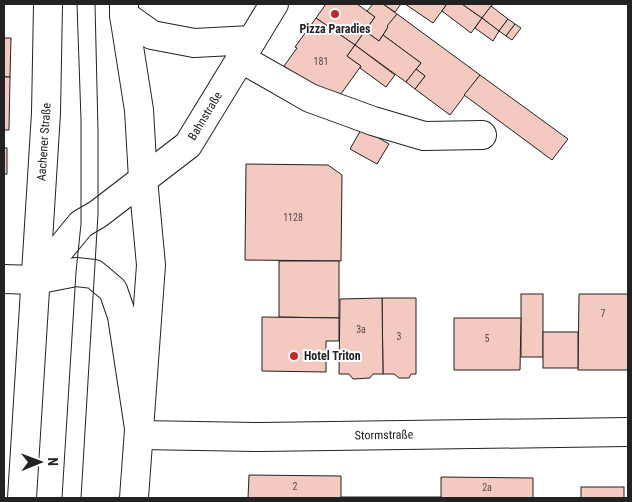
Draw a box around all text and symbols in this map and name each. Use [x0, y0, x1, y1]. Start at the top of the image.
marker: Pizza Paradies [329, 8, 341, 20]
place label: Pizza Paradies [299, 22, 371, 36]
house number: 181 [314, 56, 328, 67]
street label: Bahnstraße [185, 89, 225, 143]
street label: Aachener Straße [34, 102, 54, 182]
house number: 1128 [283, 212, 303, 223]
house number: 7 [601, 308, 606, 319]
house number: 3a [356, 324, 366, 335]
house number: 3 [397, 331, 402, 342]
house number: 5 [485, 333, 490, 344]
place label: Hotel Triton [304, 349, 361, 363]
marker: Hotel Triton [288, 350, 300, 362]
street label: Stormstraße [355, 427, 414, 443]
north arrow [15, 437, 65, 487]
text: N [45, 457, 61, 466]
house number: 2 [293, 481, 298, 492]
house number: 2a [482, 482, 492, 493]

